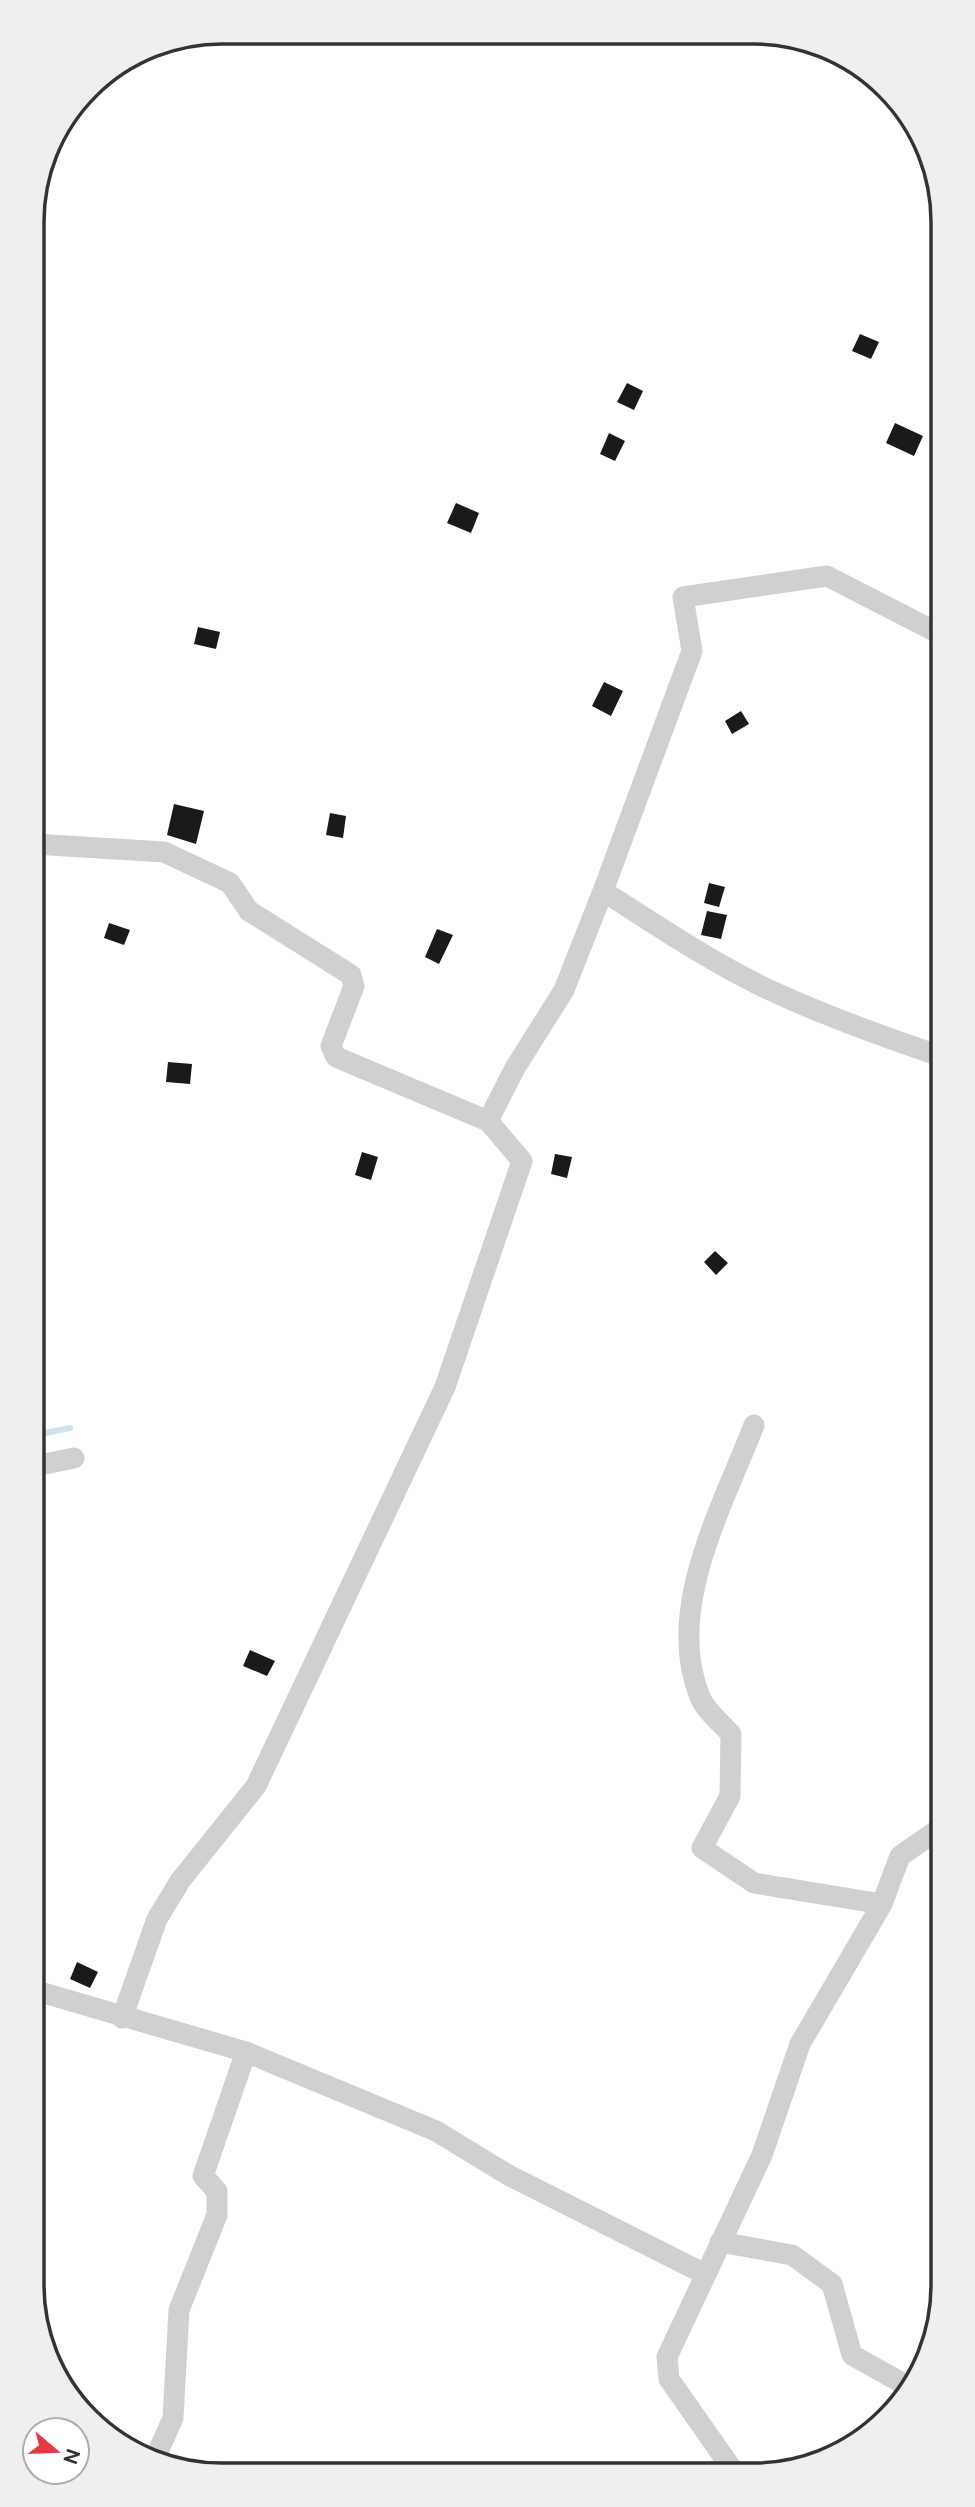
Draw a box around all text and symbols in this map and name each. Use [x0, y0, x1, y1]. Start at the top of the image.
north arrow [21, 2416, 91, 2486]
text: N [59, 2446, 85, 2467]

